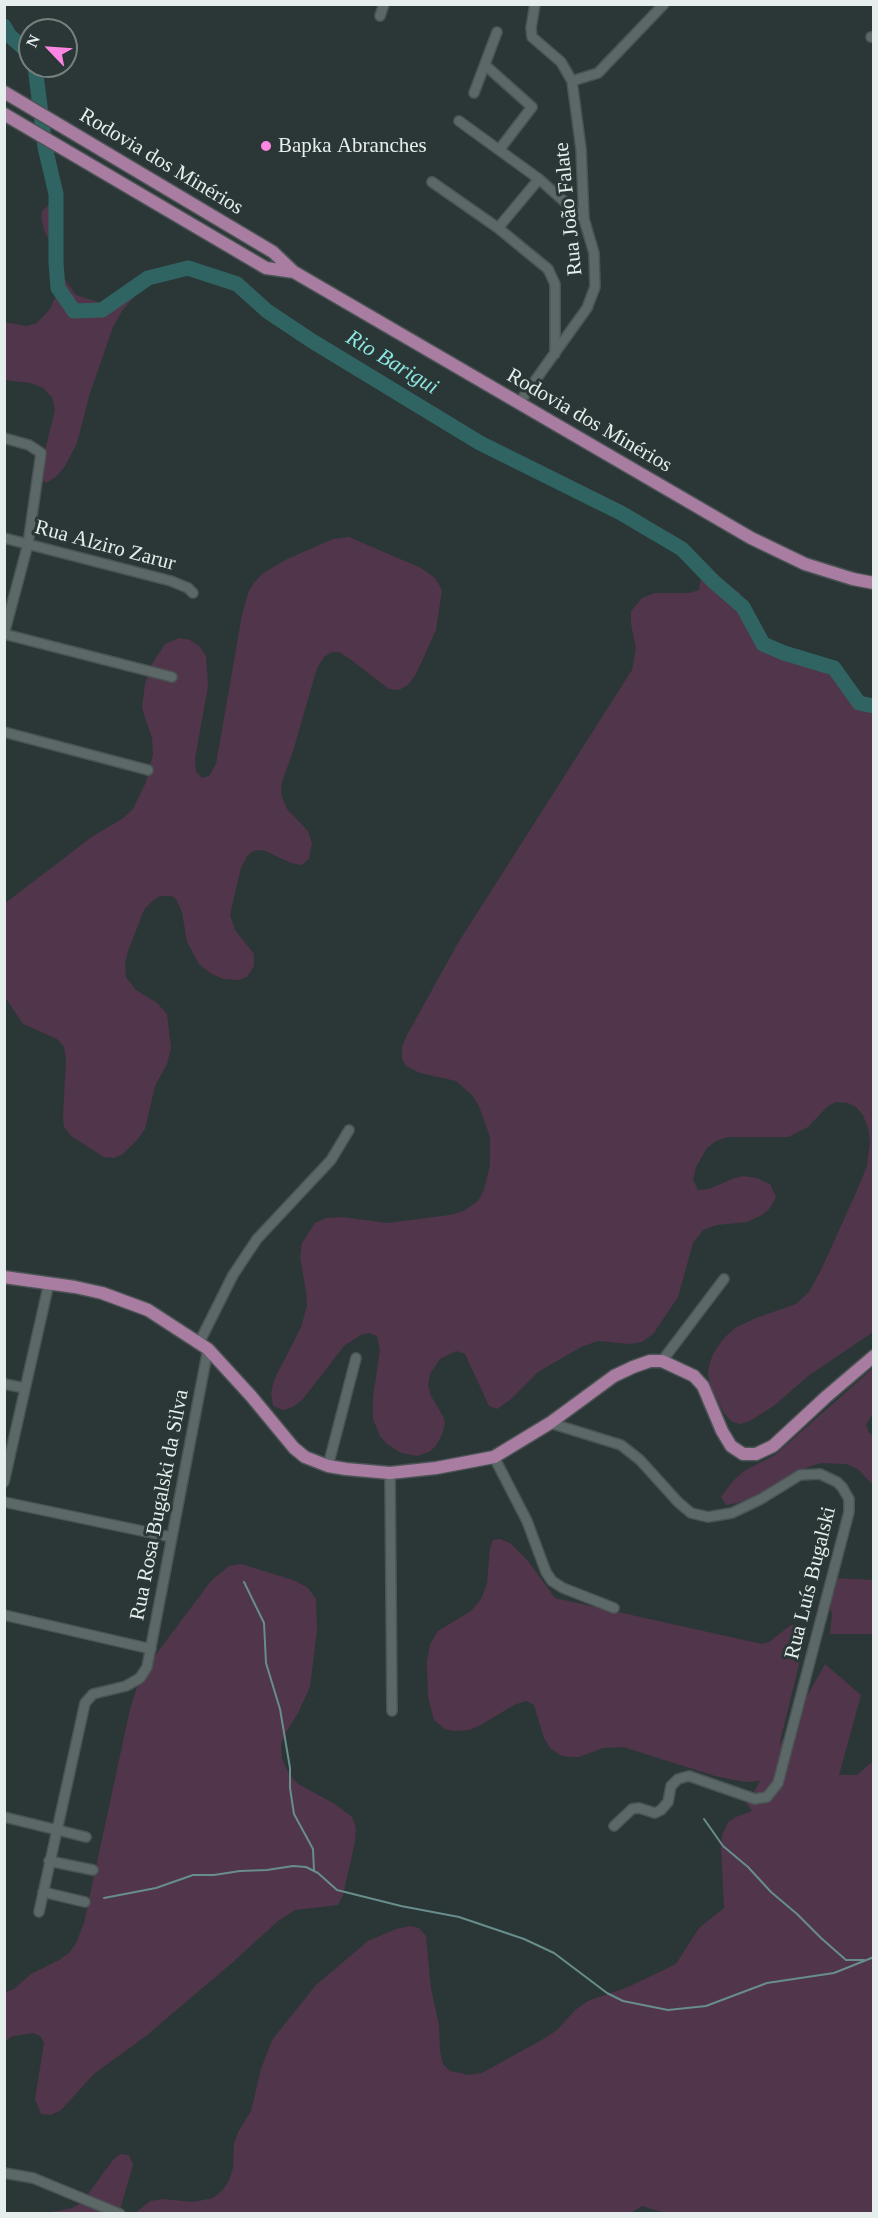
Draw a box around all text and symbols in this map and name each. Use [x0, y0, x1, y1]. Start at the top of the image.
north arrow [18, 18, 78, 78]
text: N [23, 32, 43, 50]
street label: Rodovia dos Minérios [75, 103, 247, 221]
place label: Bapka Abranches [278, 133, 427, 159]
marker: Bapka Abranches [259, 139, 273, 153]
street label: Rua João Falate [549, 141, 589, 277]
water label: Rio Barigui [341, 325, 443, 401]
street label: Rodovia dos Minérios [502, 363, 676, 479]
street label: Rua Alziro Zarur [32, 515, 178, 577]
street label: Rua Rosa Bugalski da Silva [125, 1388, 195, 1622]
street label: Rua Luís Bugalski [780, 1504, 842, 1662]

